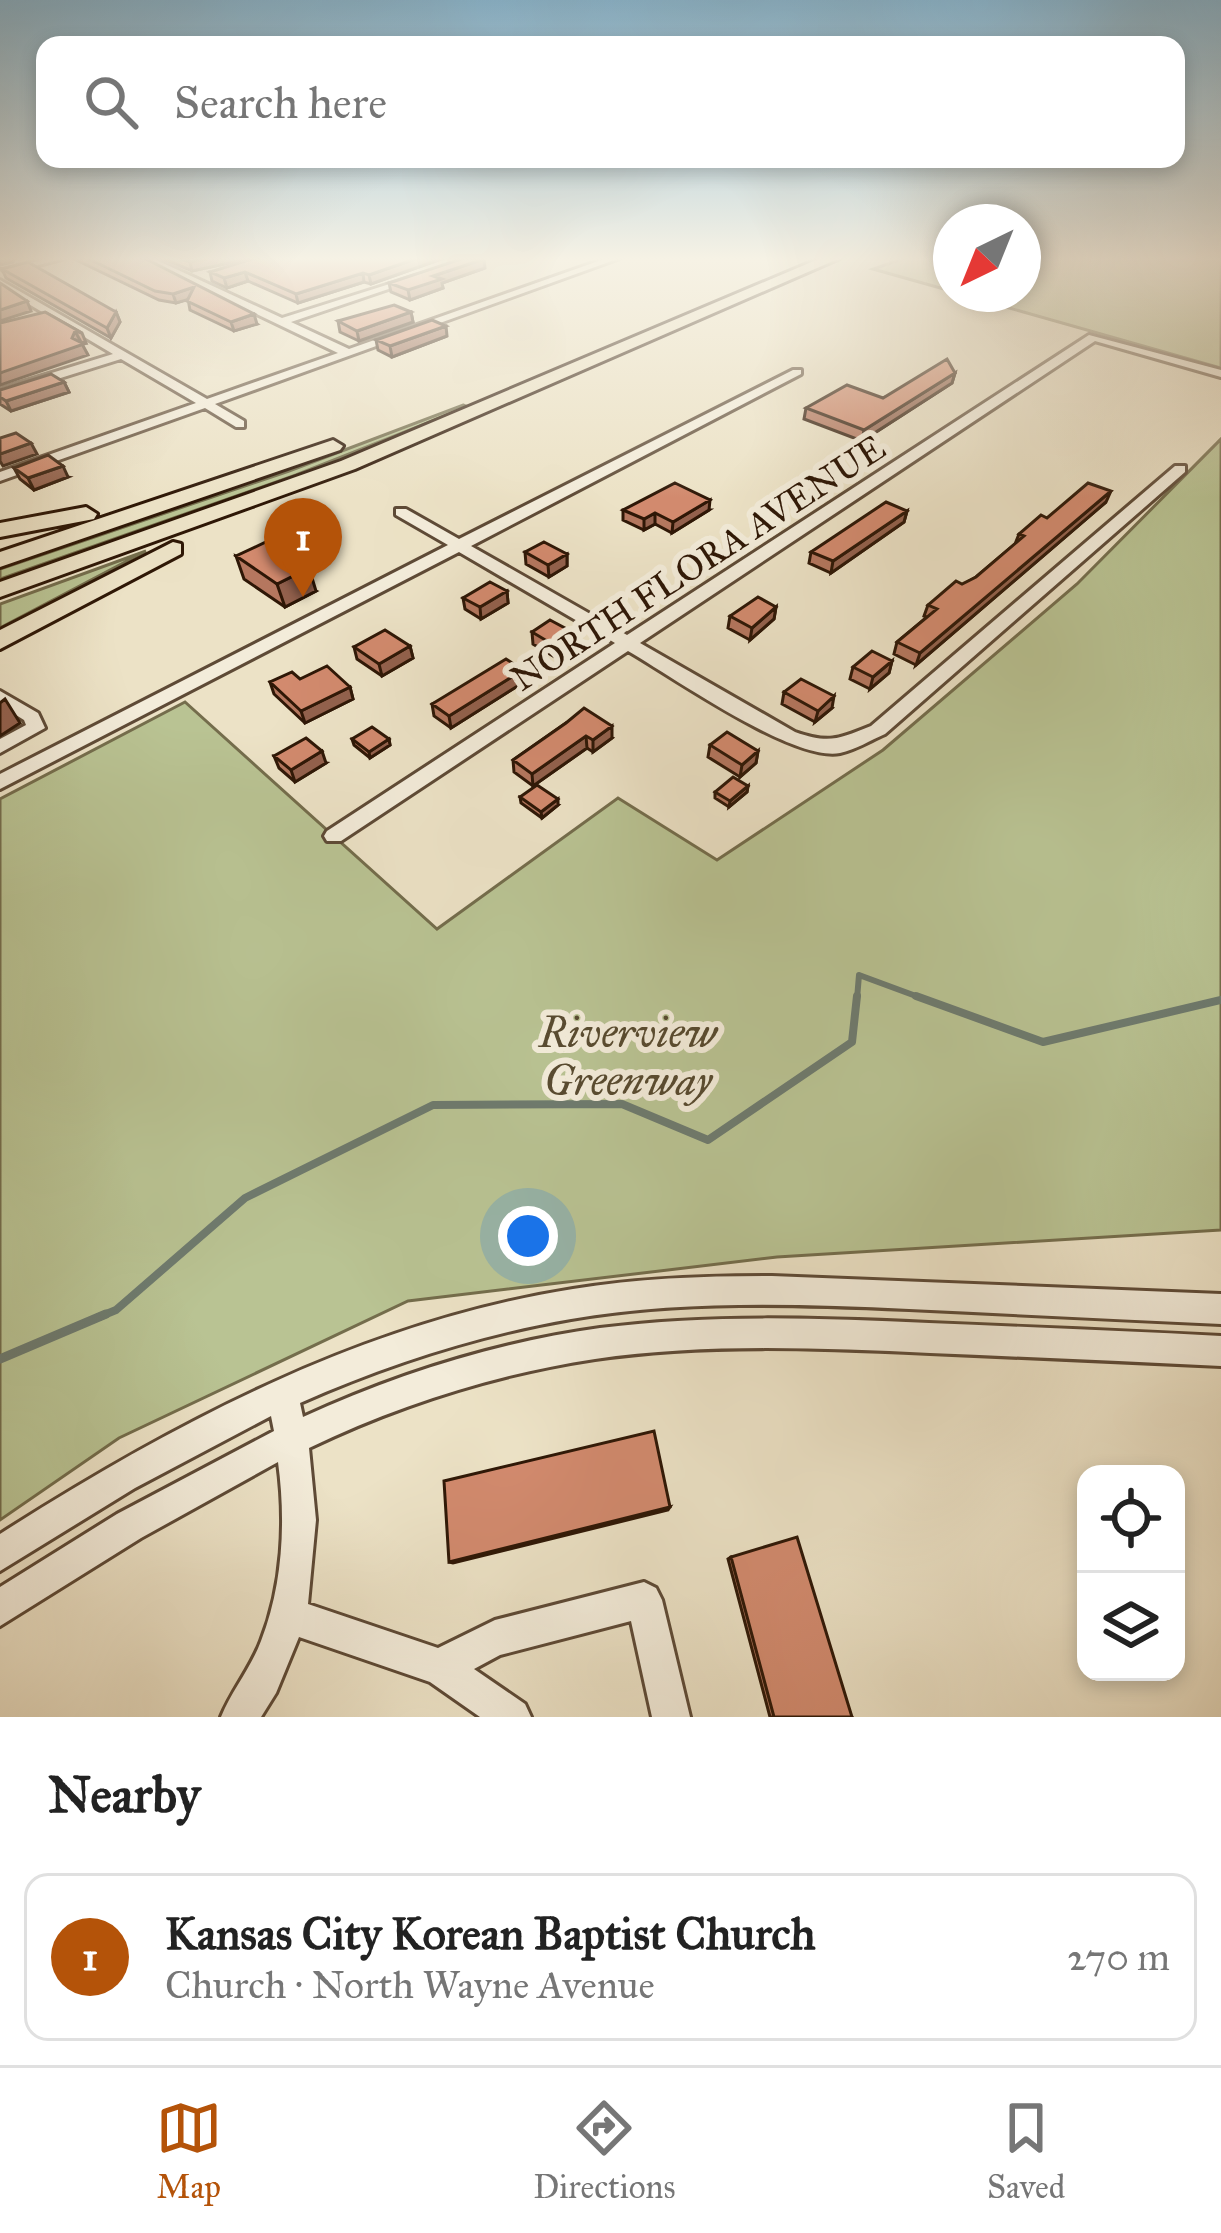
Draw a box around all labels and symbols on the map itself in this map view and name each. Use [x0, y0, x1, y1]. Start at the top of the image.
north arrow [933, 204, 1041, 312]
street label: NORTH FLORA AVENUE [503, 425, 893, 701]
pin: 1 [264, 498, 342, 597]
park label: Riverview Greenway [537, 1007, 719, 1107]
your location [498, 1206, 558, 1266]

